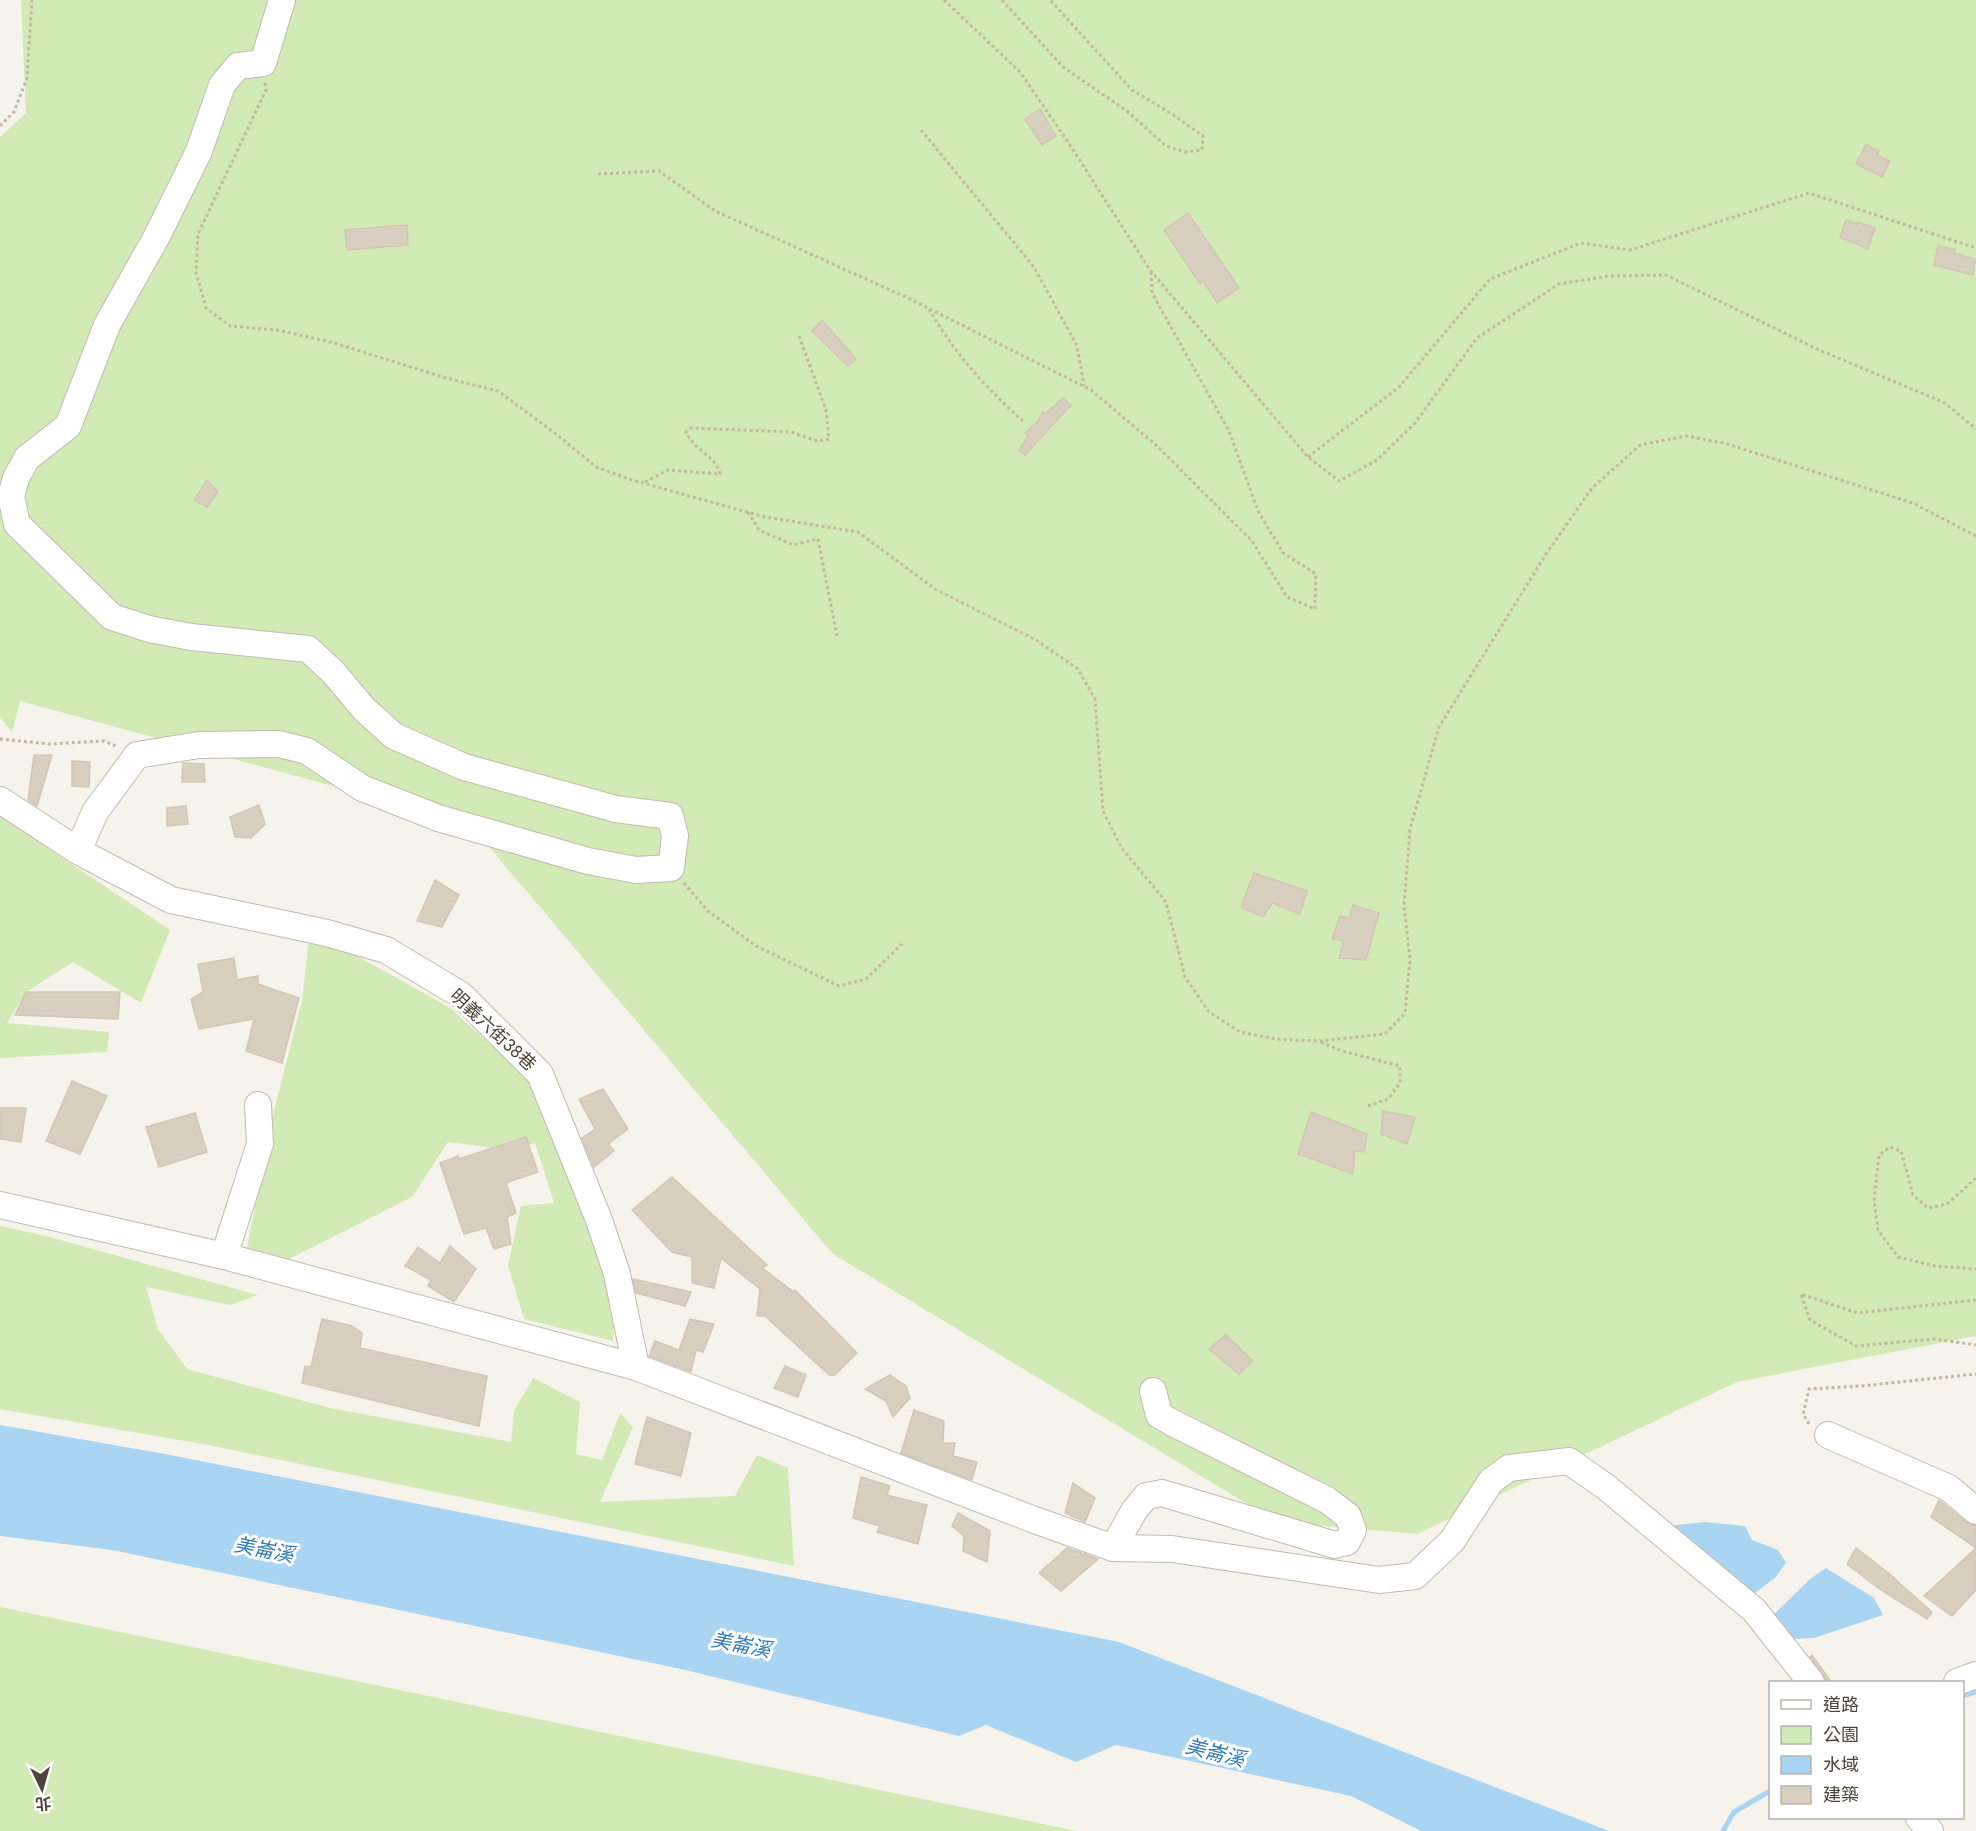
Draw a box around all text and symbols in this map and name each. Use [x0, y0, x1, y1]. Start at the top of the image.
street label: 明義六街38巷 [444, 983, 542, 1077]
water label: 美崙溪 [232, 1530, 299, 1571]
water label: 美崙溪 [709, 1625, 776, 1666]
legend [1769, 1681, 1964, 1819]
text: 道路 [1823, 1692, 1859, 1718]
text: 公園 [1823, 1722, 1859, 1748]
water label: 美崙溪 [1182, 1732, 1251, 1775]
text: 水域 [1823, 1752, 1859, 1778]
north arrow [12, 1759, 72, 1819]
text: 建築 [1823, 1782, 1859, 1808]
text: 北 [34, 1791, 52, 1816]

